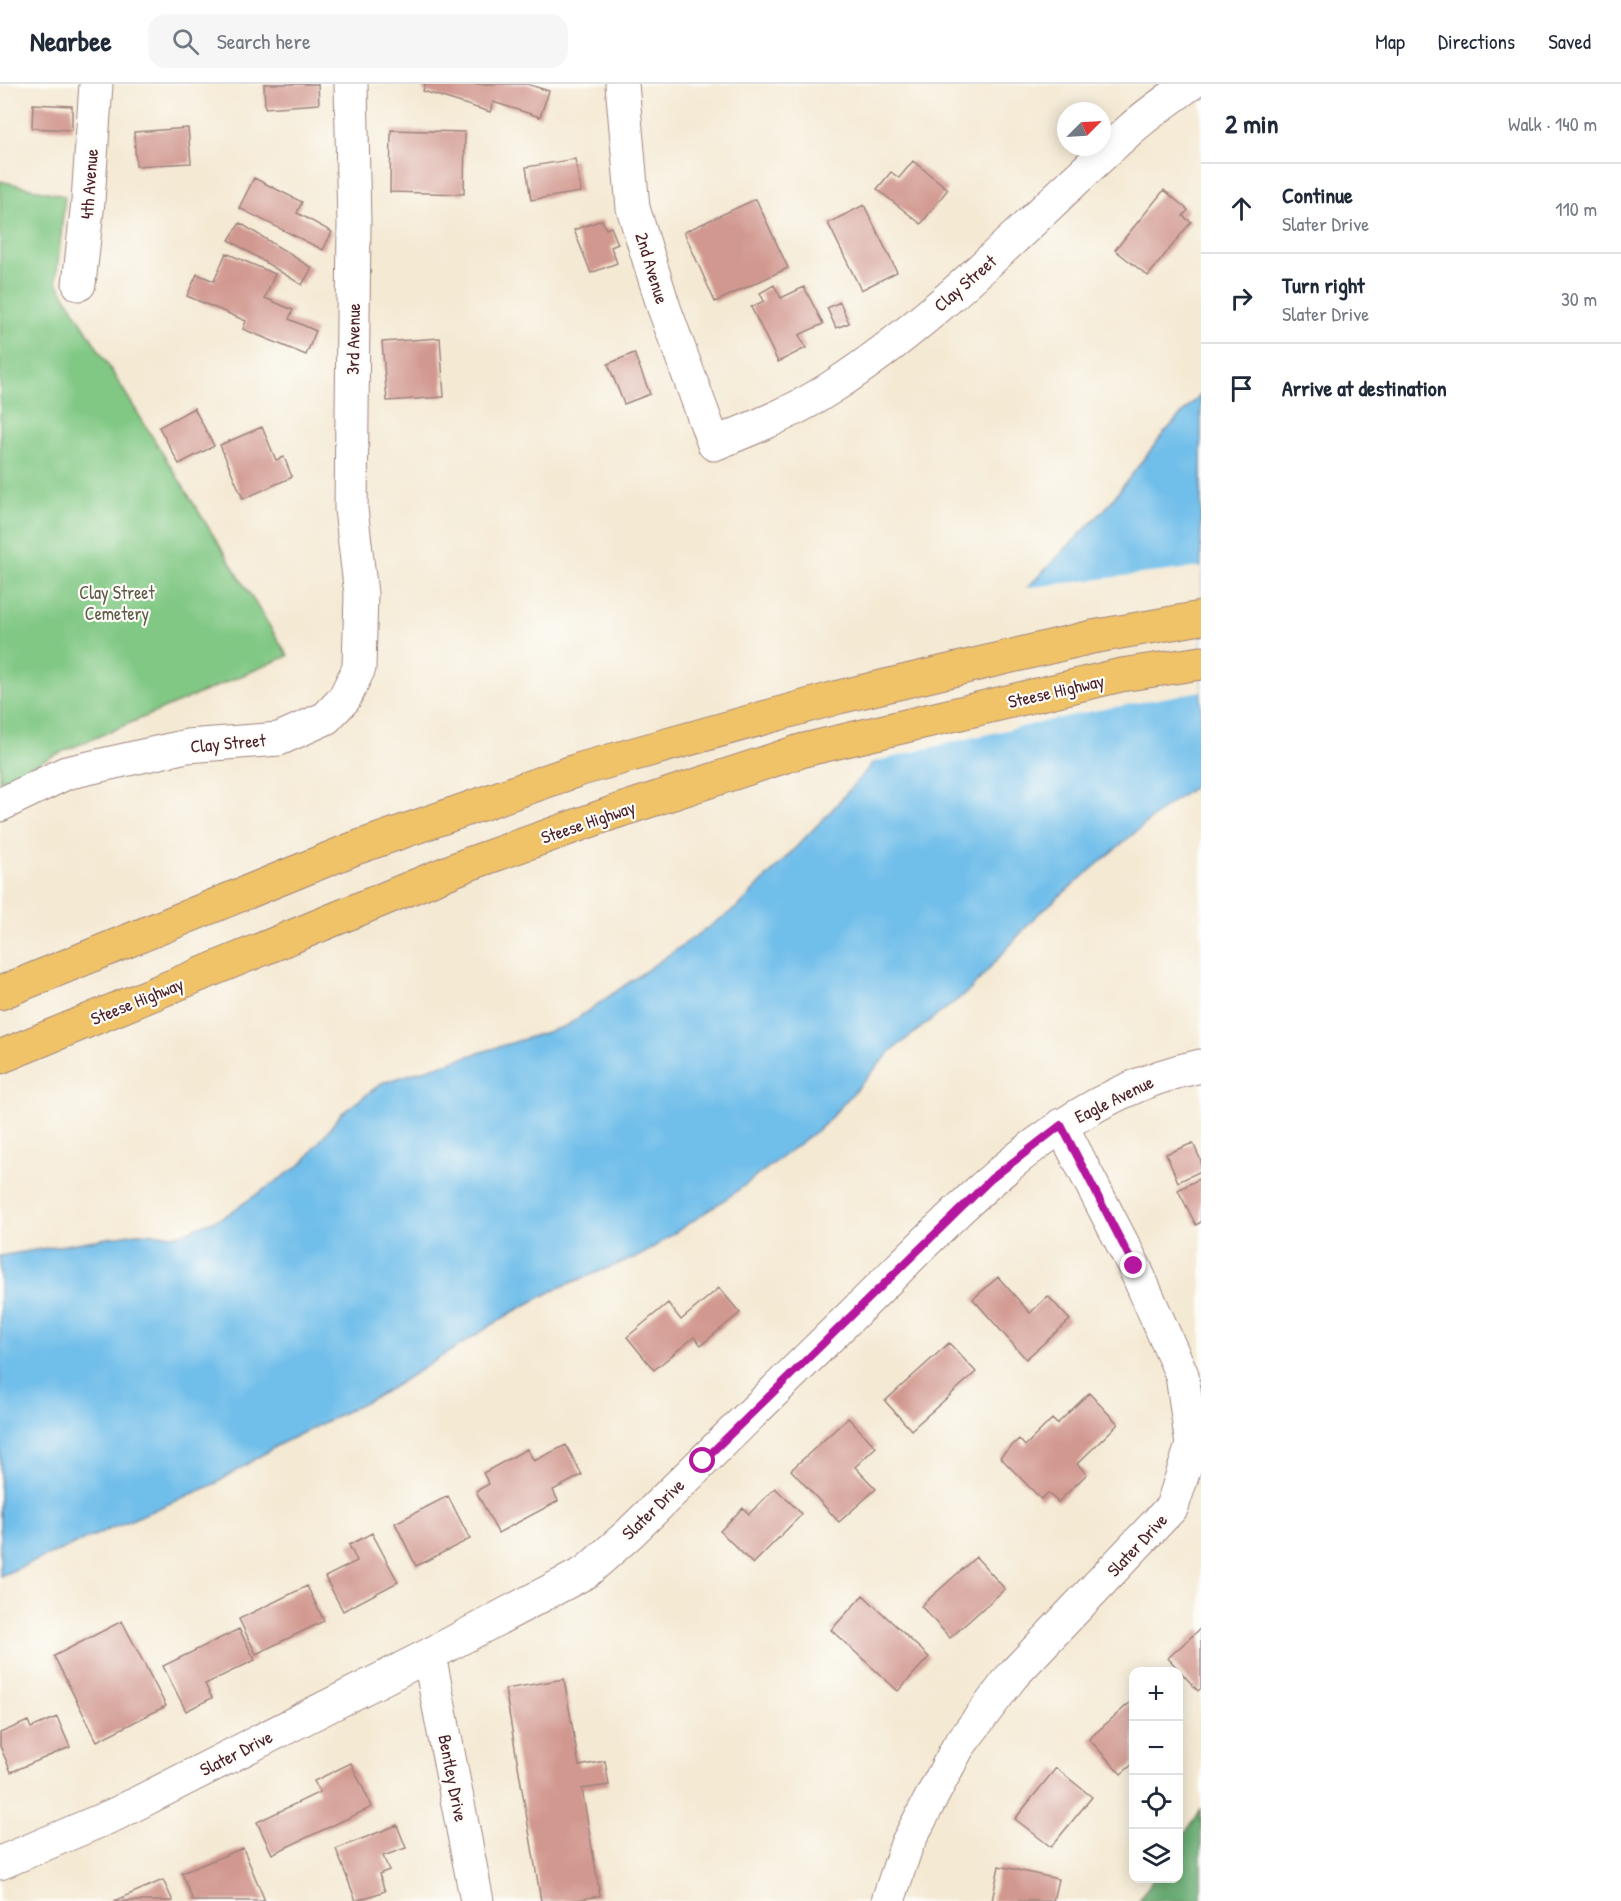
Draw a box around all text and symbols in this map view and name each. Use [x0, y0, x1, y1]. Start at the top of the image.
search box [148, 14, 568, 68]
text: Nearbee [30, 22, 112, 60]
icon: search [169, 25, 202, 58]
text: Search here [217, 26, 311, 56]
text: Map [1375, 27, 1405, 56]
text: Directions [1438, 27, 1515, 56]
text: Saved [1548, 27, 1591, 56]
north arrow [1057, 102, 1111, 156]
text: 2 min [1225, 106, 1278, 141]
text: Walk · 140 m [1508, 110, 1597, 137]
street label: 4th Avenue [74, 148, 104, 220]
text: Continue [1282, 180, 1353, 210]
icon: ahead [1225, 192, 1258, 225]
text: 110 m [1555, 195, 1597, 222]
text: Slater Drive [1282, 210, 1369, 237]
street label: 2nd Avenue [629, 229, 675, 307]
street label: Clay Street [928, 248, 1002, 317]
text: Turn right [1282, 270, 1365, 300]
icon: right [1225, 282, 1258, 315]
text: 30 m [1561, 285, 1597, 312]
text: Slater Drive [1282, 300, 1369, 327]
street label: 3rd Avenue [340, 303, 366, 375]
icon: arrive [1225, 372, 1258, 405]
text: Arrive at destination [1282, 373, 1447, 403]
park label: Clay Street Cemetery [79, 580, 155, 626]
street label: Steese Highway [1005, 668, 1107, 714]
street label: Clay Street [189, 727, 267, 759]
street label: Steese Highway [538, 794, 639, 850]
street label: Steese Highway [87, 971, 187, 1031]
street label: Eagle Avenue [1070, 1069, 1158, 1129]
route end [1120, 1252, 1146, 1278]
route start [689, 1447, 715, 1473]
street label: Slater Drive [616, 1473, 690, 1545]
street label: Slater Drive [1101, 1508, 1173, 1582]
map controls [1129, 1667, 1183, 1883]
button: + [1129, 1667, 1183, 1721]
button: − [1129, 1721, 1183, 1775]
street label: Slater Drive [195, 1724, 277, 1782]
street label: Bentley Drive [432, 1732, 474, 1824]
button: locate [1129, 1775, 1183, 1829]
button: layers [1129, 1829, 1183, 1883]

